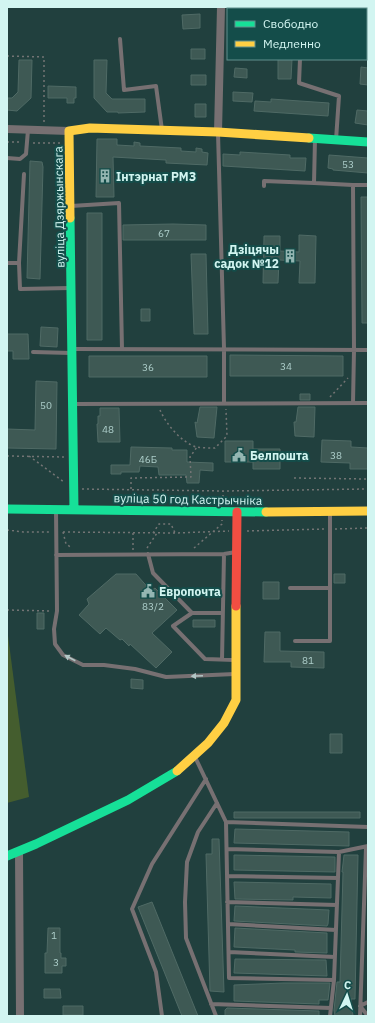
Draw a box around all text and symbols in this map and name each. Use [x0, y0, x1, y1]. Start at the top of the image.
legend [227, 8, 367, 60]
text: Свободно [263, 16, 319, 31]
text: Медленно [263, 36, 321, 51]
street label: вуліца Дзяржынскага [50, 145, 68, 268]
house number: 53 [342, 158, 354, 171]
building icon: Інтэрнат РМЗ [97, 168, 113, 184]
place label: Інтэрнат РМЗ [116, 169, 196, 184]
house number: 67 [158, 227, 170, 240]
place label: Дзіцячы садок №12 [214, 242, 279, 271]
building icon: Дзіцячы садок №12 [282, 248, 298, 264]
house number: 34 [280, 360, 292, 373]
house number: 36 [142, 361, 154, 374]
house number: 50 [40, 399, 52, 412]
house number: 48 [102, 423, 114, 436]
public building icon: Белпошта [231, 447, 247, 463]
place label: Белпошта [250, 448, 309, 463]
house number: 38 [330, 449, 342, 462]
house number: 46Б [139, 453, 157, 466]
street label: вуліца 50 год Кастрычніка [114, 490, 263, 508]
public building icon: Европочта [140, 583, 156, 599]
place label: Европочта [159, 584, 221, 599]
house number: 83/2 [142, 600, 164, 613]
house number: 81 [302, 654, 314, 667]
one-way arrow [64, 655, 75, 661]
one-way arrow [191, 672, 203, 679]
house number: 1 [51, 929, 57, 942]
house number: 3 [53, 956, 59, 969]
north arrow [327, 975, 367, 1015]
text: С [344, 978, 352, 992]

